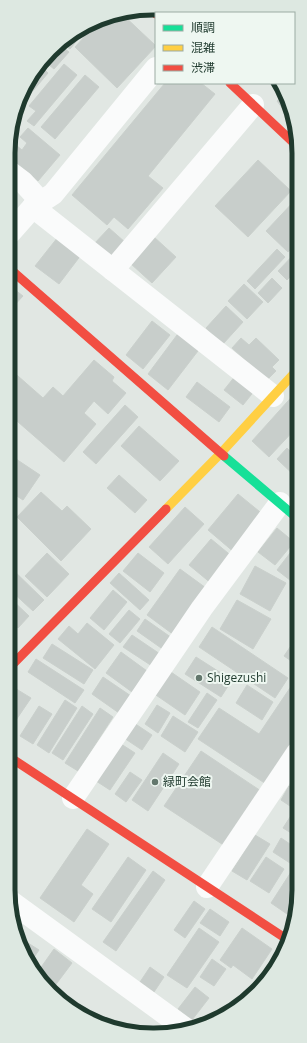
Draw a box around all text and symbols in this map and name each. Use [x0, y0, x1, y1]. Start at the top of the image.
legend [155, 12, 295, 84]
text: 順調 [191, 19, 215, 36]
text: 混雑 [191, 39, 215, 56]
text: 渋滞 [191, 59, 215, 76]
place label: Shigezushi [207, 669, 266, 686]
marker: Shigezushi [194, 673, 204, 683]
place label: 緑町会館 [163, 773, 211, 790]
marker: 緑町会館 [150, 777, 160, 787]

